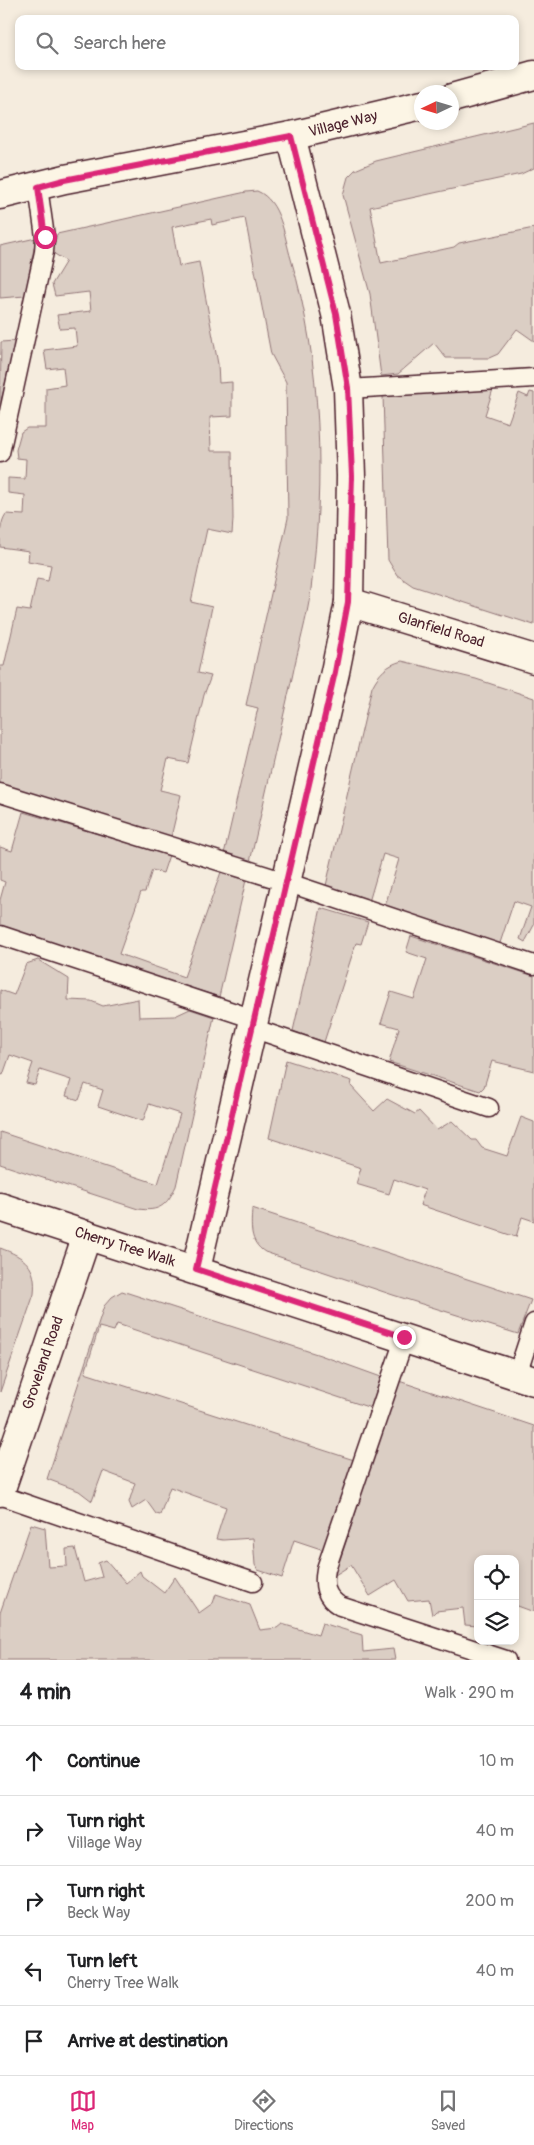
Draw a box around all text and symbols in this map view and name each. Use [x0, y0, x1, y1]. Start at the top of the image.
search box [15, 15, 519, 70]
icon: search [33, 29, 61, 57]
text: Search here [73, 31, 166, 55]
north arrow [414, 85, 459, 130]
street label: Village Way [307, 106, 380, 142]
route start [34, 226, 57, 249]
street label: Glanfield Road [395, 608, 487, 652]
street label: Cherry Tree Walk [72, 1223, 179, 1272]
street label: Groveland Road [18, 1314, 68, 1412]
route end [393, 1326, 416, 1349]
map controls [474, 1555, 519, 1645]
button: locate [474, 1555, 519, 1600]
button: layers [474, 1600, 519, 1645]
text: 4 min [20, 1679, 71, 1706]
text: Walk · 290 m [425, 1683, 514, 1703]
icon: ahead [20, 1747, 48, 1775]
text: Continue [67, 1749, 140, 1773]
text: 10 m [479, 1751, 514, 1771]
text: Turn right [67, 1809, 145, 1833]
icon: right [20, 1817, 48, 1845]
text: 40 m [476, 1821, 514, 1841]
text: Village Way [67, 1833, 142, 1853]
text: Turn right [67, 1879, 145, 1903]
icon: right [20, 1887, 48, 1915]
text: 200 m [466, 1891, 514, 1911]
text: Beck Way [67, 1903, 130, 1923]
text: Turn left [67, 1949, 137, 1973]
icon: left [20, 1957, 48, 1985]
text: 40 m [476, 1961, 514, 1981]
text: Cherry Tree Walk [67, 1973, 179, 1993]
icon: arrive [20, 2027, 48, 2055]
text: Arrive at destination [67, 2029, 228, 2053]
tab: Map [69, 2087, 97, 2134]
tab: Directions [234, 2087, 293, 2134]
tab: Saved [431, 2087, 465, 2134]

